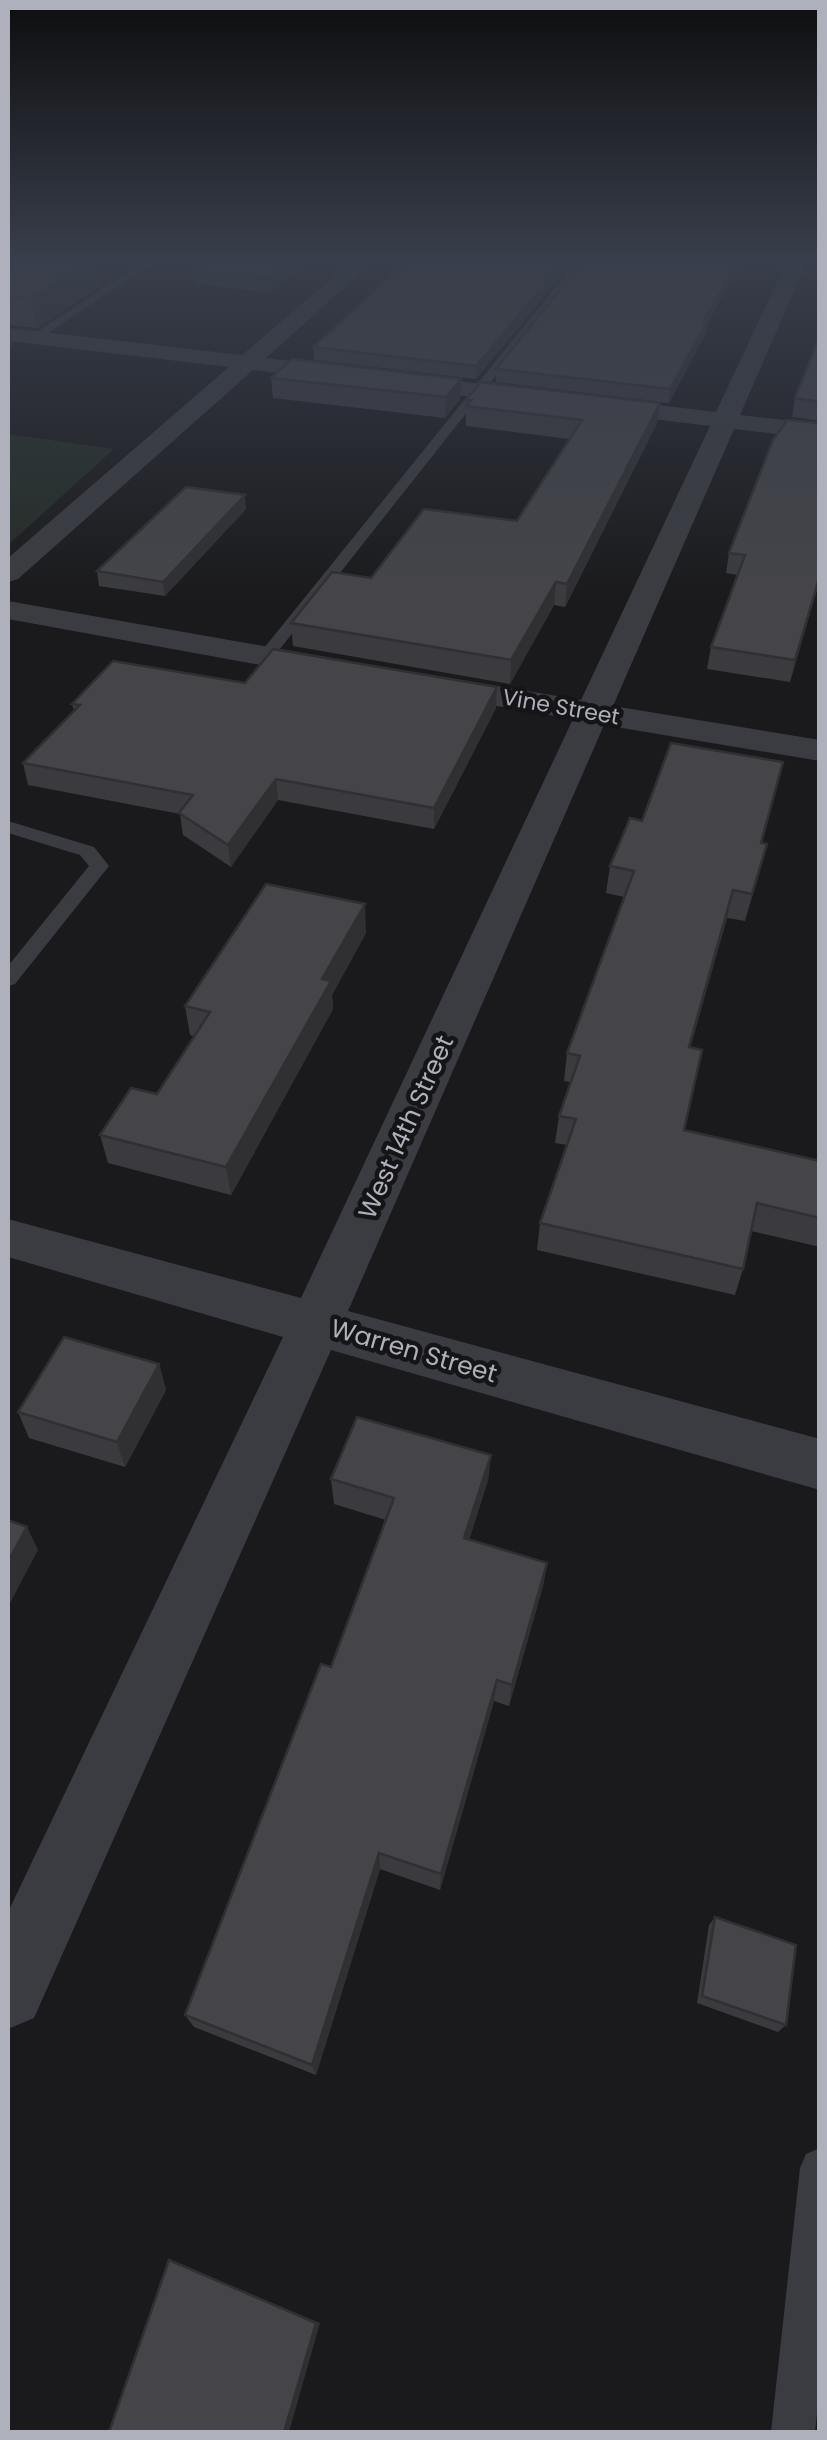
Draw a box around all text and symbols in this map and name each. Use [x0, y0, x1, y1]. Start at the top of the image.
street label: Vine Street [500, 681, 622, 733]
street label: West 14th Street [350, 1030, 462, 1224]
street label: Warren Street [327, 1311, 501, 1391]

